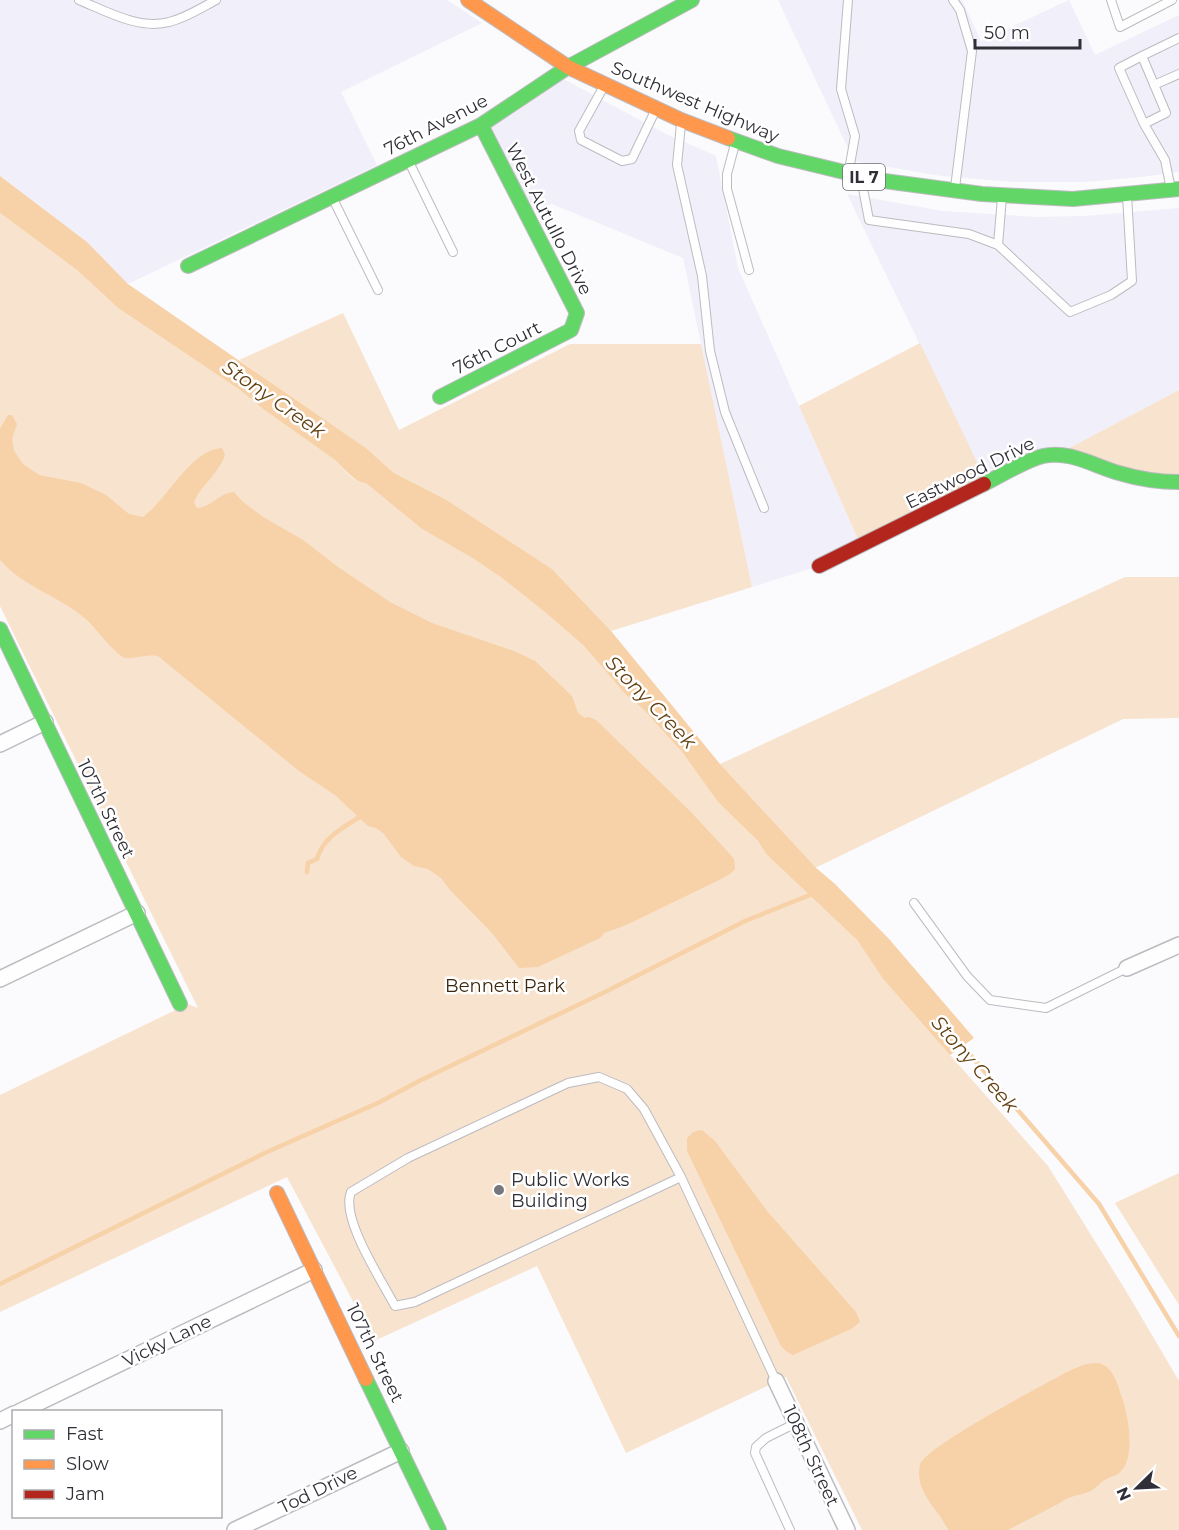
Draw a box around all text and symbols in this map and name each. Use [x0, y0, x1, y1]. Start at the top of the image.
scale bar [975, 12, 1080, 50]
text: 50 m [984, 22, 1030, 44]
street label: Southwest Highway [608, 57, 782, 147]
street label: 76th Avenue [381, 89, 492, 161]
street label: West Autullo Drive [501, 139, 597, 299]
road number: IL 7 [843, 164, 885, 190]
street label: 76th Court [449, 316, 545, 380]
water label: Stony Creek [218, 355, 331, 444]
street label: Eastwood Drive [902, 432, 1038, 514]
water label: Stony Creek [601, 650, 702, 754]
street label: 107th Street [73, 756, 139, 862]
park label: Bennett Park [445, 975, 565, 997]
water label: Stony Creek [927, 1011, 1024, 1118]
place label: Public Works Building [511, 1169, 630, 1212]
marker: Public Works Building [492, 1183, 506, 1197]
street label: 107th Street [342, 1300, 408, 1406]
street label: Vicky Lane [119, 1310, 215, 1372]
street label: 108th Street [778, 1402, 844, 1510]
legend [12, 1410, 222, 1518]
text: Fast [66, 1423, 104, 1445]
text: Slow [66, 1453, 109, 1475]
north arrow [1107, 1458, 1167, 1518]
street label: Tod Drive [275, 1461, 361, 1518]
text: Jam [65, 1483, 105, 1505]
text: N [1112, 1484, 1135, 1504]

